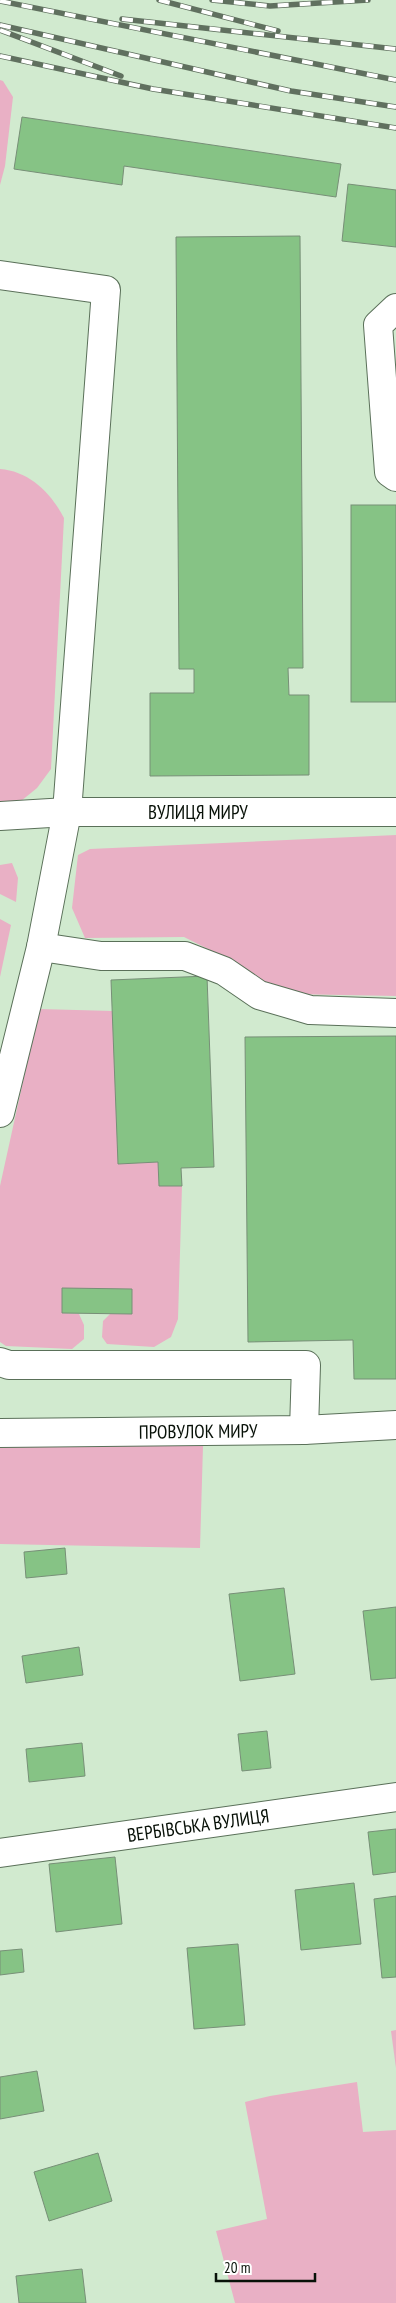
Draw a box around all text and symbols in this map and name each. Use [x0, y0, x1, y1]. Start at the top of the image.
street label: ВУЛИЦЯ МИРУ [148, 800, 248, 824]
street label: ПРОВУЛОК МИРУ [138, 1418, 258, 1444]
street label: ВЕРБІВСЬКА ВУЛИЦЯ [126, 1803, 271, 1847]
scale bar [216, 2250, 315, 2282]
text: 20 m [224, 2258, 250, 2277]

